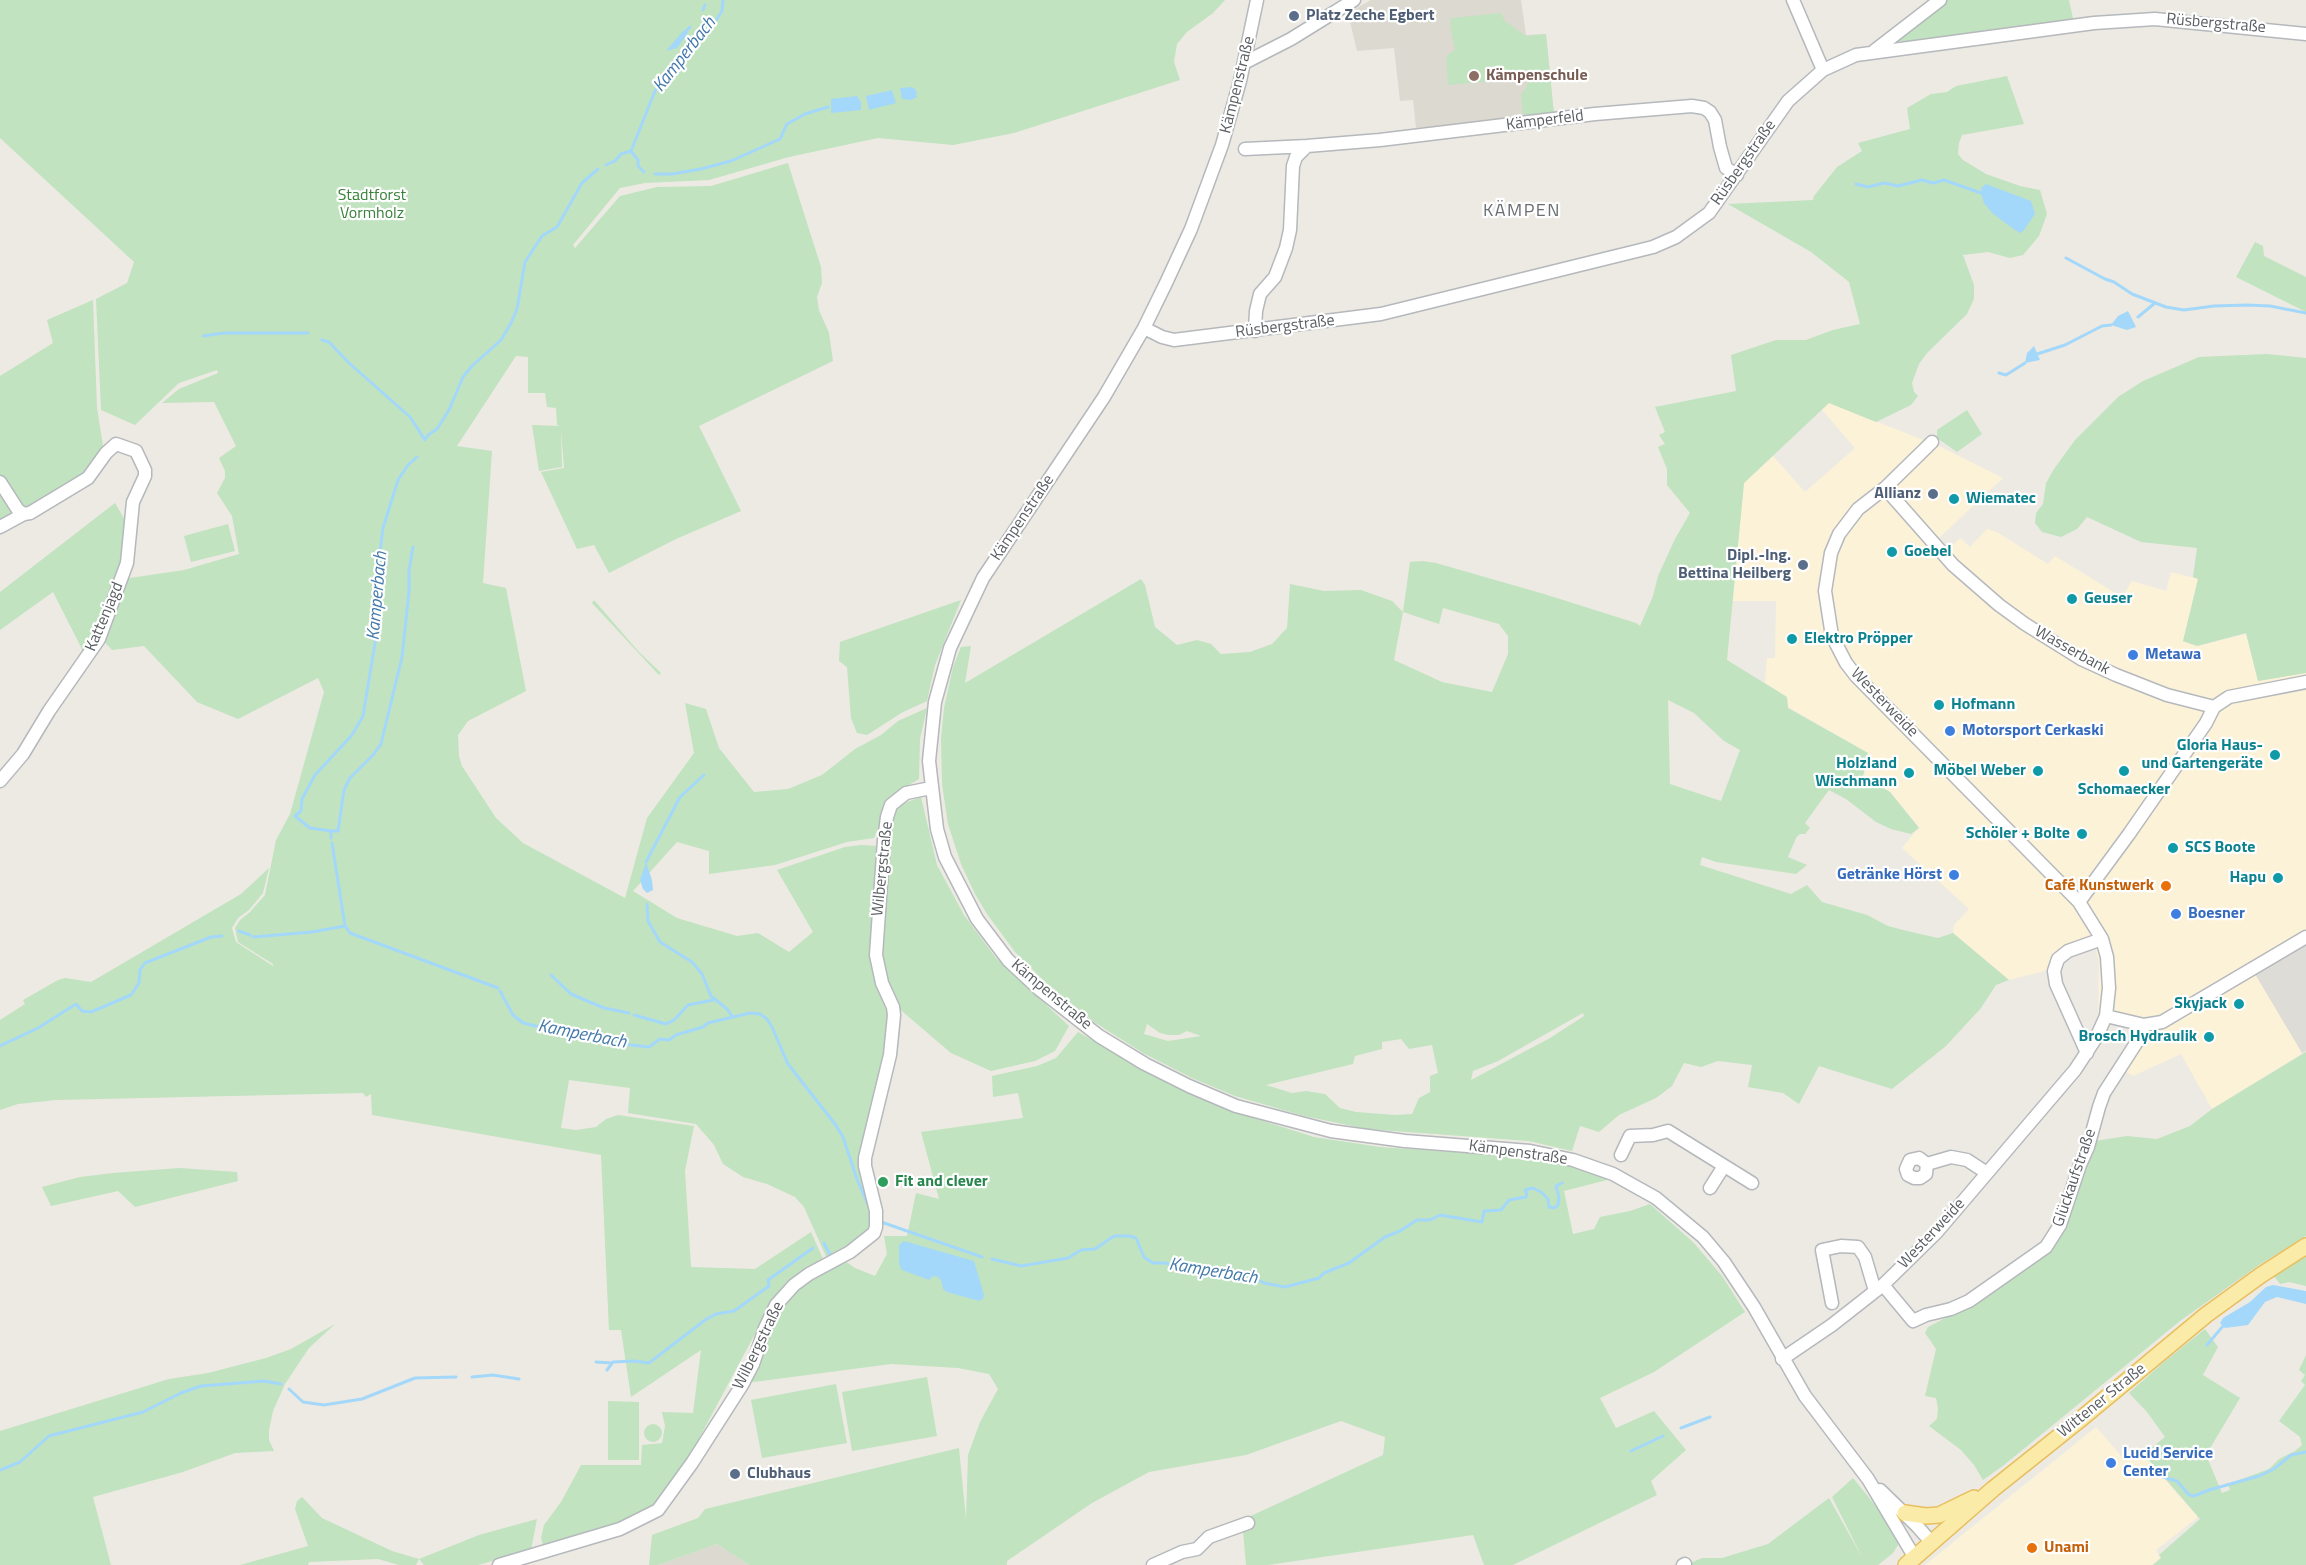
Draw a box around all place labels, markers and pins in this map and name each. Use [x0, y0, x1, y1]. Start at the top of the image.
place label: Platz Zeche Egbert [1306, 6, 1435, 26]
marker: Platz Zeche Egbert [1287, 9, 1301, 23]
place label: Kämpenschule [1486, 66, 1588, 86]
marker: Kämpenschule [1467, 69, 1481, 83]
place label: Allianz [1874, 484, 1921, 504]
marker: Allianz [1926, 487, 1940, 501]
place label: Wiematec [1966, 489, 2036, 509]
marker: Wiematec [1947, 492, 1961, 506]
place label: Goebel [1904, 542, 1952, 562]
marker: Goebel [1885, 545, 1899, 559]
place label: Dipl.-Ing. Bettina Heilberg [1678, 546, 1791, 584]
marker: Dipl.-Ing. Bettina Heilberg [1796, 558, 1810, 572]
place label: Geuser [2084, 589, 2132, 609]
marker: Geuser [2065, 592, 2079, 606]
place label: Elektro Pröpper [1804, 629, 1913, 649]
marker: Elektro Pröpper [1785, 632, 1799, 646]
place label: Metawa [2145, 645, 2201, 665]
marker: Metawa [2126, 648, 2140, 662]
place label: Hofmann [1951, 695, 2015, 715]
marker: Hofmann [1932, 698, 1946, 712]
place label: Motorsport Cerkaski [1962, 721, 2104, 741]
marker: Motorsport Cerkaski [1943, 724, 1957, 738]
place label: Gloria Haus- und Gartengeräte [2141, 736, 2263, 774]
marker: Gloria Haus- und Gartengeräte [2268, 748, 2282, 762]
place label: Holzland Wischmann [1815, 754, 1897, 792]
place label: Möbel Weber [1934, 761, 2026, 781]
marker: Möbel Weber [2031, 764, 2045, 778]
marker: Schomaecker [2117, 764, 2131, 778]
marker: Holzland Wischmann [1902, 766, 1916, 780]
place label: Schomaecker [2078, 780, 2170, 800]
place label: Schöler + Bolte [1966, 824, 2070, 844]
marker: Schöler + Bolte [2075, 827, 2089, 841]
place label: SCS Boote [2185, 838, 2255, 858]
marker: SCS Boote [2166, 841, 2180, 855]
place label: Getränke Hörst [1837, 865, 1942, 885]
marker: Getränke Hörst [1947, 868, 1961, 882]
place label: Hapu [2229, 868, 2266, 888]
marker: Hapu [2271, 871, 2285, 885]
place label: Café Kunstwerk [2045, 876, 2154, 896]
marker: Café Kunstwerk [2159, 879, 2173, 893]
place label: Boesner [2188, 904, 2245, 924]
marker: Boesner [2169, 907, 2183, 921]
place label: Skyjack [2174, 994, 2227, 1014]
marker: Skyjack [2232, 997, 2246, 1011]
place label: Brosch Hydraulik [2079, 1027, 2197, 1047]
marker: Brosch Hydraulik [2202, 1030, 2216, 1044]
place label: Fit and clever [895, 1172, 988, 1192]
marker: Fit and clever [876, 1175, 890, 1189]
place label: Lucid Service Center [2123, 1444, 2213, 1482]
marker: Lucid Service Center [2104, 1456, 2118, 1470]
place label: Clubhaus [747, 1464, 811, 1484]
marker: Clubhaus [728, 1467, 742, 1481]
place label: Unami [2044, 1538, 2089, 1558]
marker: Unami [2025, 1541, 2039, 1555]

